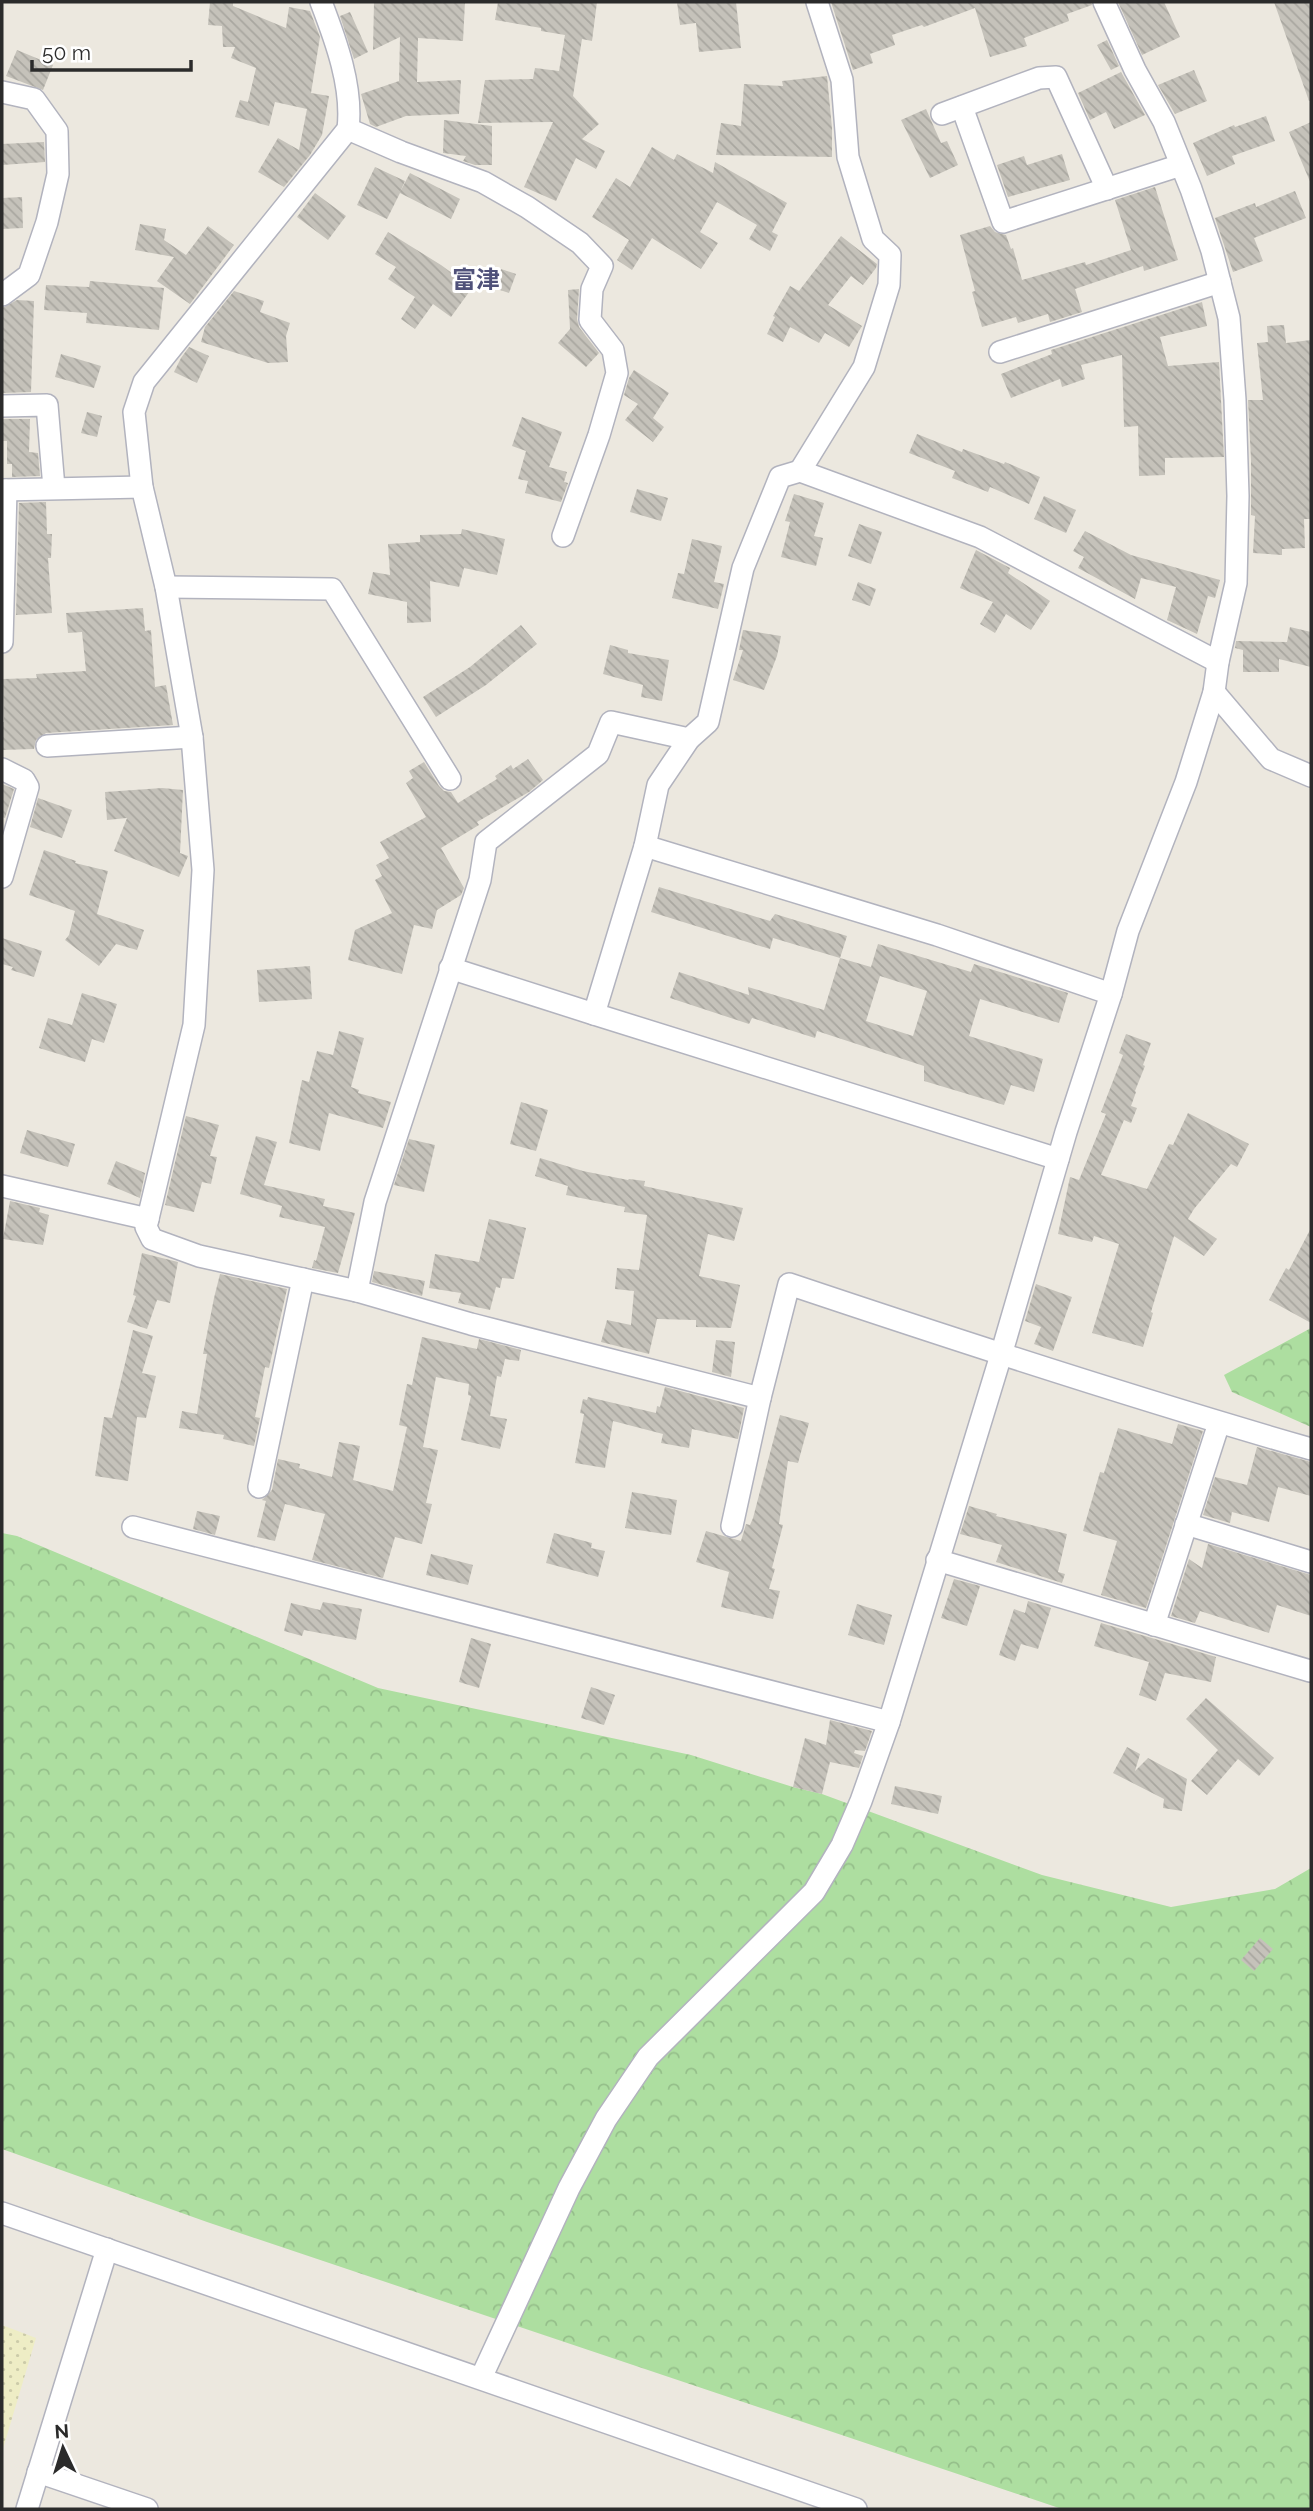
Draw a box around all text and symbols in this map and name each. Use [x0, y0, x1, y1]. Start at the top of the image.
scale bar [32, 28, 191, 72]
text: 50 m [42, 40, 91, 65]
district label: 富津 [452, 265, 500, 294]
north arrow [28, 2413, 98, 2483]
text: N [54, 2420, 70, 2443]

